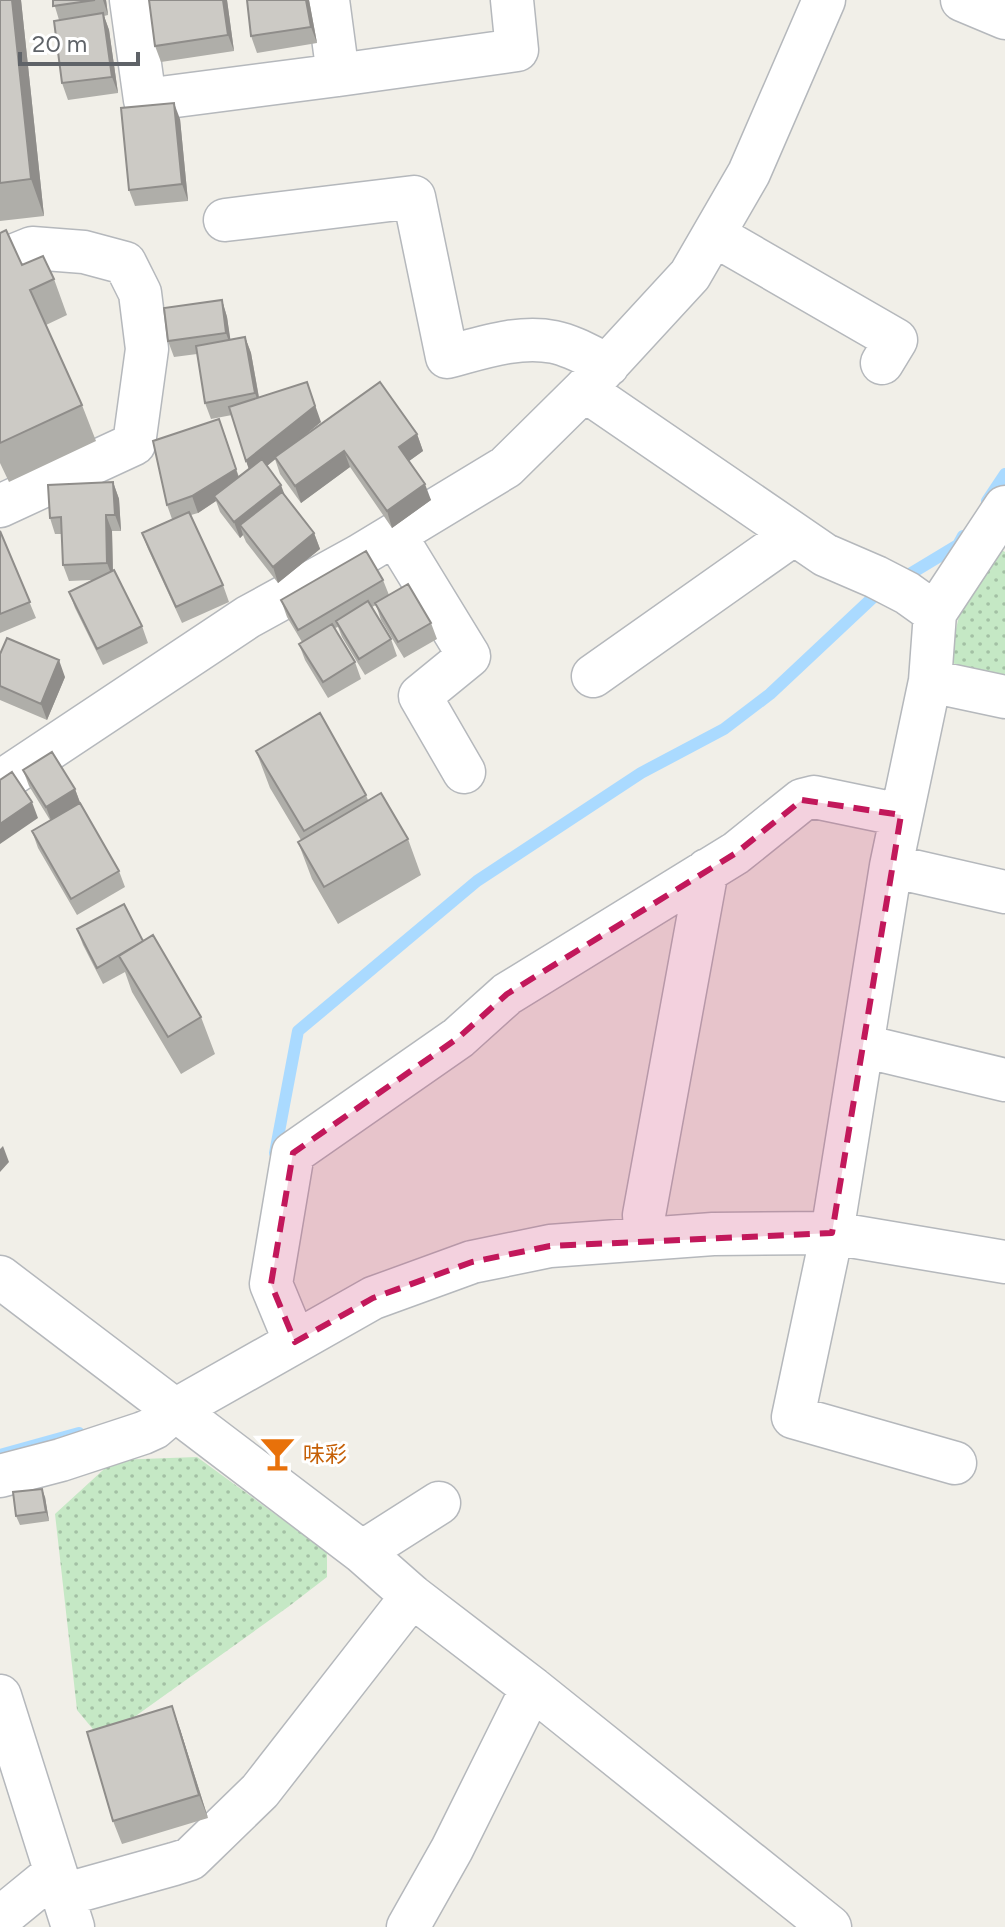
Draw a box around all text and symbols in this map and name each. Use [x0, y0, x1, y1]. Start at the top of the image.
scale bar [20, 16, 138, 66]
text: 20 m [32, 29, 87, 58]
bar icon: 味彩 [258, 1435, 296, 1473]
place label: 味彩 [303, 1441, 347, 1468]

